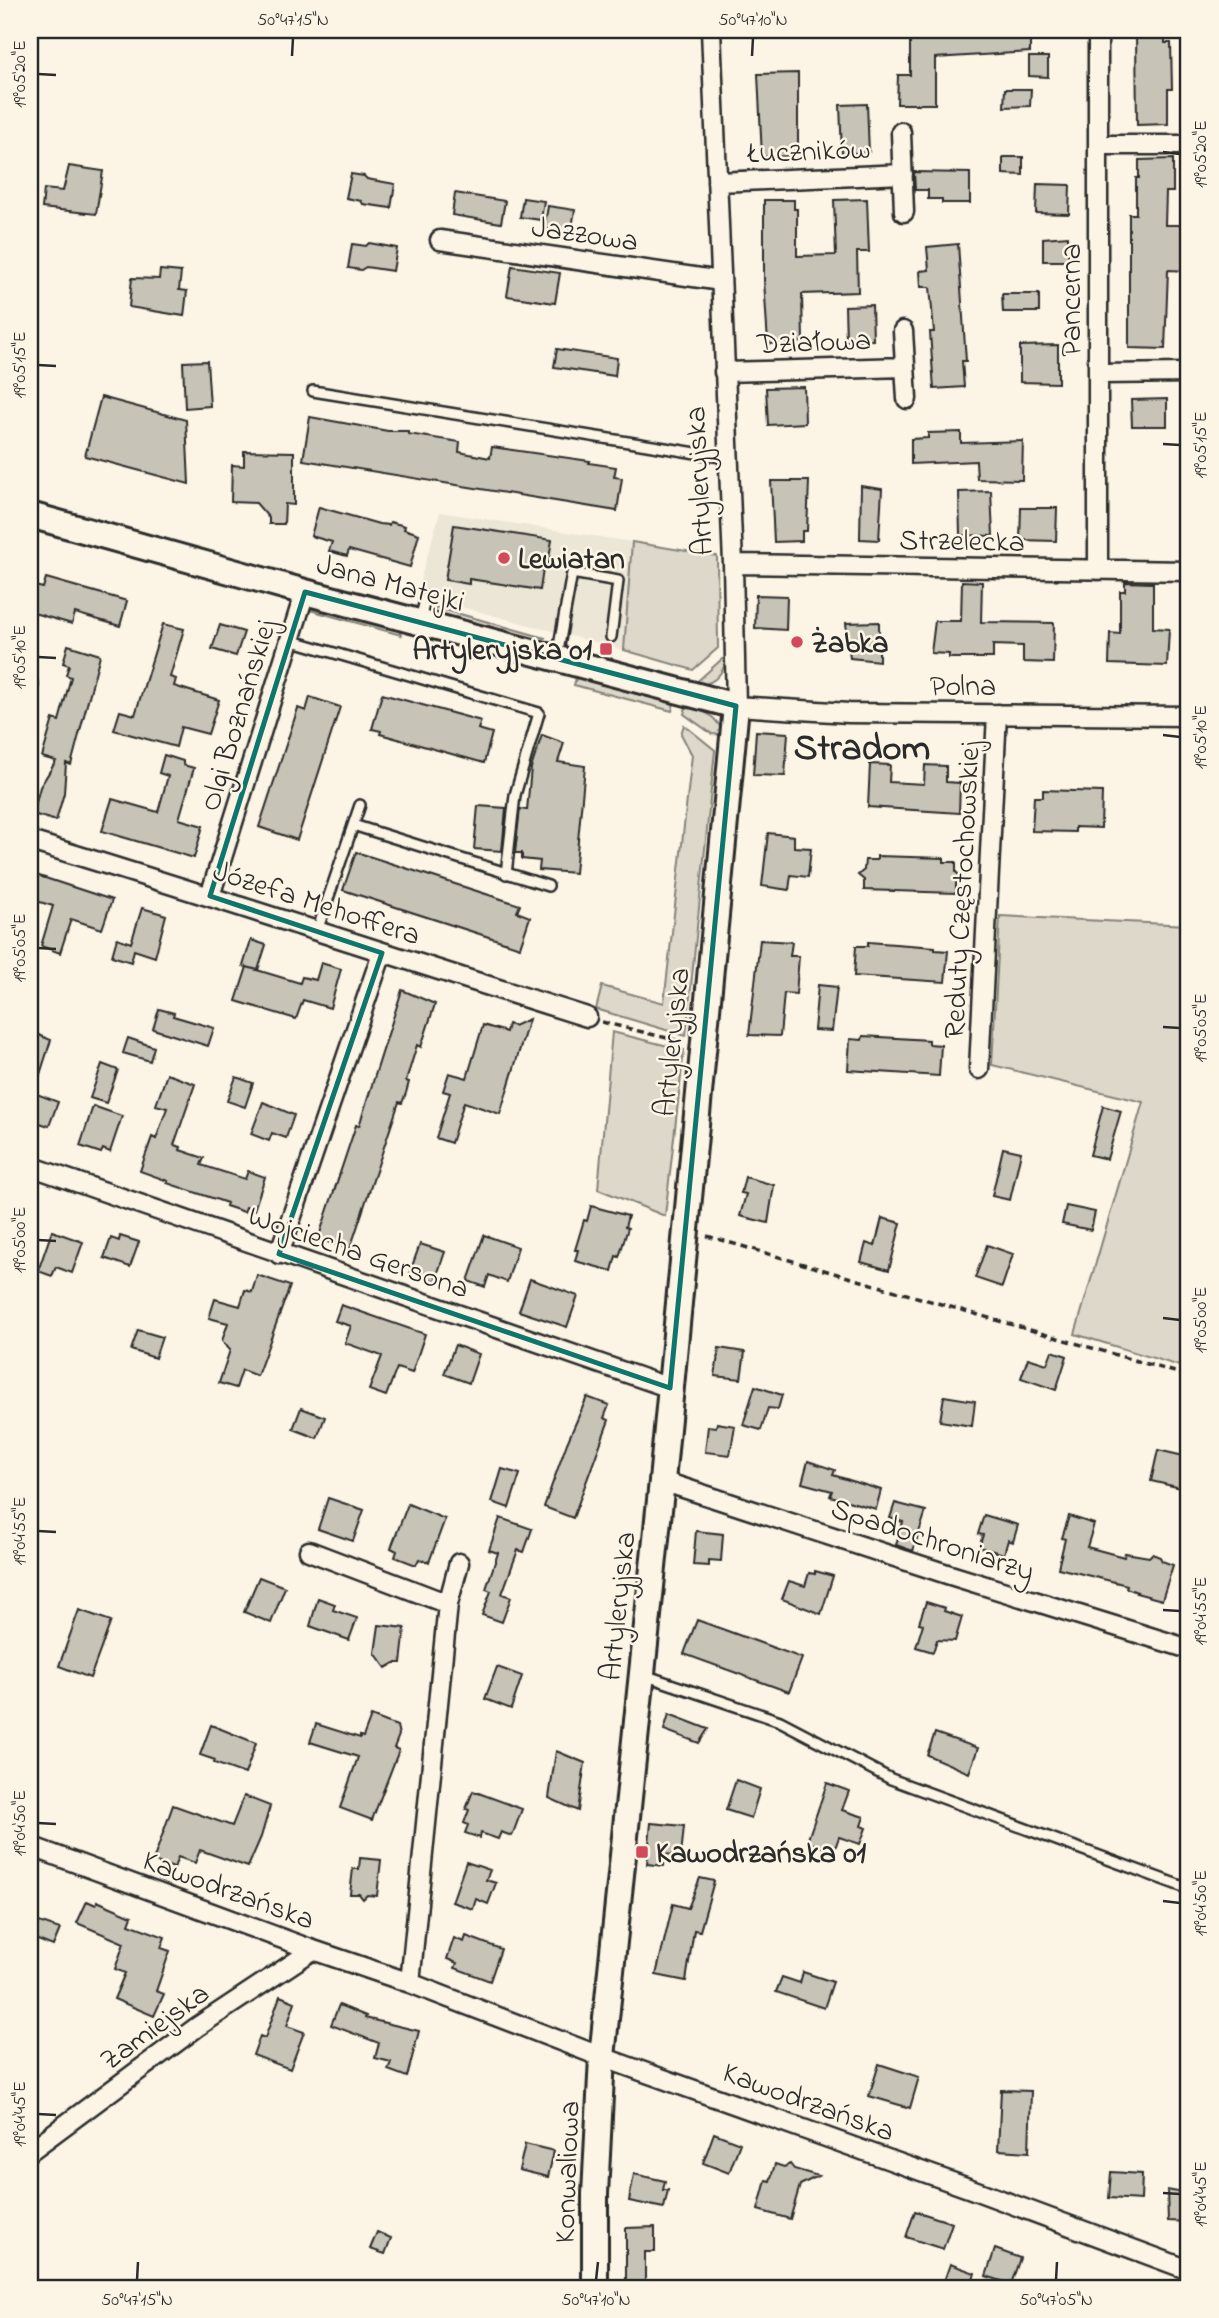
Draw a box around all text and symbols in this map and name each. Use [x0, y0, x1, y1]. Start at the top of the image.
text: 50°47'15"N [257, 8, 329, 34]
text: 50°47'10"N [718, 8, 788, 34]
text: 19°05'20"E [8, 40, 34, 108]
text: 19°05'20"E [1189, 120, 1215, 188]
street label: Łuczników [746, 129, 871, 177]
street label: Jazzowa [528, 207, 641, 265]
street label: Pancerna [1051, 243, 1095, 357]
street label: Działowa [755, 320, 872, 368]
text: 19°05'15"E [8, 331, 34, 399]
street label: Artyleryjska [675, 405, 727, 557]
text: 19°05'15"E [1189, 411, 1215, 479]
street label: Strzelecka [899, 520, 1025, 566]
place label: Lewiatan [518, 539, 625, 583]
street label: Jana Matejki [311, 544, 469, 626]
marker: Lewiatan [496, 550, 512, 566]
street label: Olgi Boznańskiej [190, 614, 290, 817]
place label: Żabka [811, 623, 889, 667]
text: 19°05'10"E [8, 625, 34, 689]
place label: Artyleryjska 01 [412, 630, 592, 674]
marker: Żabka [789, 634, 805, 650]
marker: Artyleryjska 01 [598, 641, 614, 657]
street label: Polna [930, 666, 996, 710]
text: 19°05'10"E [1189, 705, 1215, 769]
district label: Stradom [794, 723, 930, 777]
street label: Reduty Częstochowskiej [934, 739, 994, 1040]
street label: Józefa Mehoffera [207, 851, 426, 959]
text: 19°05'05"E [8, 913, 34, 983]
street label: Artyleryjska [644, 966, 704, 1119]
text: 19°05'05"E [1189, 993, 1215, 1063]
street label: Wojciecha Gersona [242, 1195, 474, 1312]
text: 19°05'00"E [8, 1207, 34, 1273]
text: 19°05'00"E [1189, 1287, 1215, 1353]
street label: Spadochroniarzy [825, 1488, 1040, 1595]
text: 19°04'55"E [8, 1497, 34, 1565]
street label: Artyleryjska [590, 1530, 650, 1683]
text: 19°04'55"E [1189, 1577, 1215, 1645]
text: 19°04'50"E [8, 1790, 34, 1856]
place label: Kawodrzańska 01 [656, 1833, 867, 1877]
street label: Kawodrzańska [136, 1840, 320, 1943]
marker: Kawodrzańska 01 [634, 1844, 650, 1860]
text: 19°04'50"E [1189, 1870, 1215, 1936]
street label: Zamiejska [92, 1974, 220, 2083]
street label: Kawodrzańska [716, 2052, 900, 2155]
text: 19°04'45"E [8, 2081, 34, 2147]
street label: Konwaliowa [545, 2100, 593, 2244]
text: 19°04'45"E [1189, 2161, 1215, 2227]
text: 50°47'15"N [101, 2288, 173, 2314]
text: 50°47'10"N [561, 2288, 631, 2314]
text: 50°47'05"N [1019, 2288, 1093, 2314]

